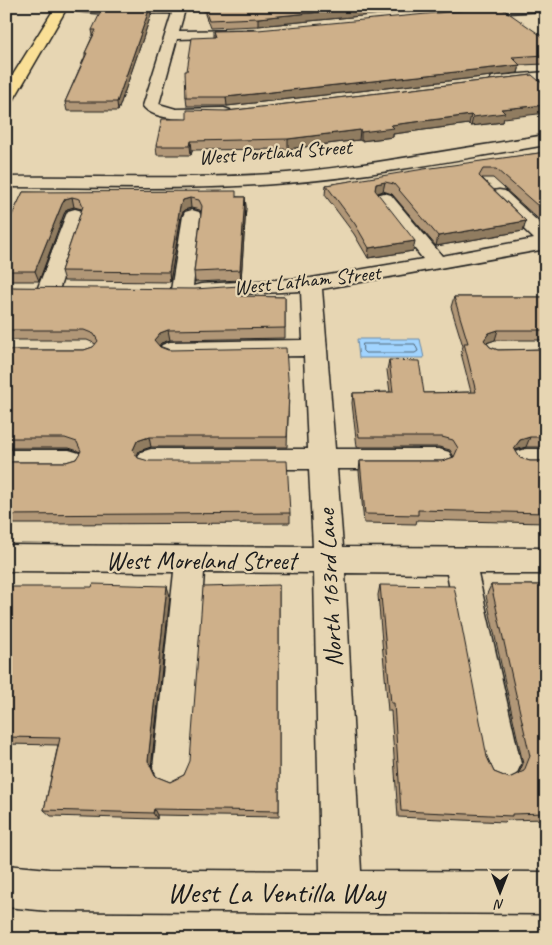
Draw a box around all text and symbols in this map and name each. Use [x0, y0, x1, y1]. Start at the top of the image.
street label: West Portland Street [198, 134, 354, 170]
street label: West Latham Street [232, 259, 384, 301]
street label: North 163rd Lane [310, 506, 350, 668]
street label: West Moreland Street [106, 545, 300, 577]
north arrow [474, 868, 524, 918]
street label: West La Ventilla Way [167, 873, 387, 911]
text: N [493, 896, 504, 913]

